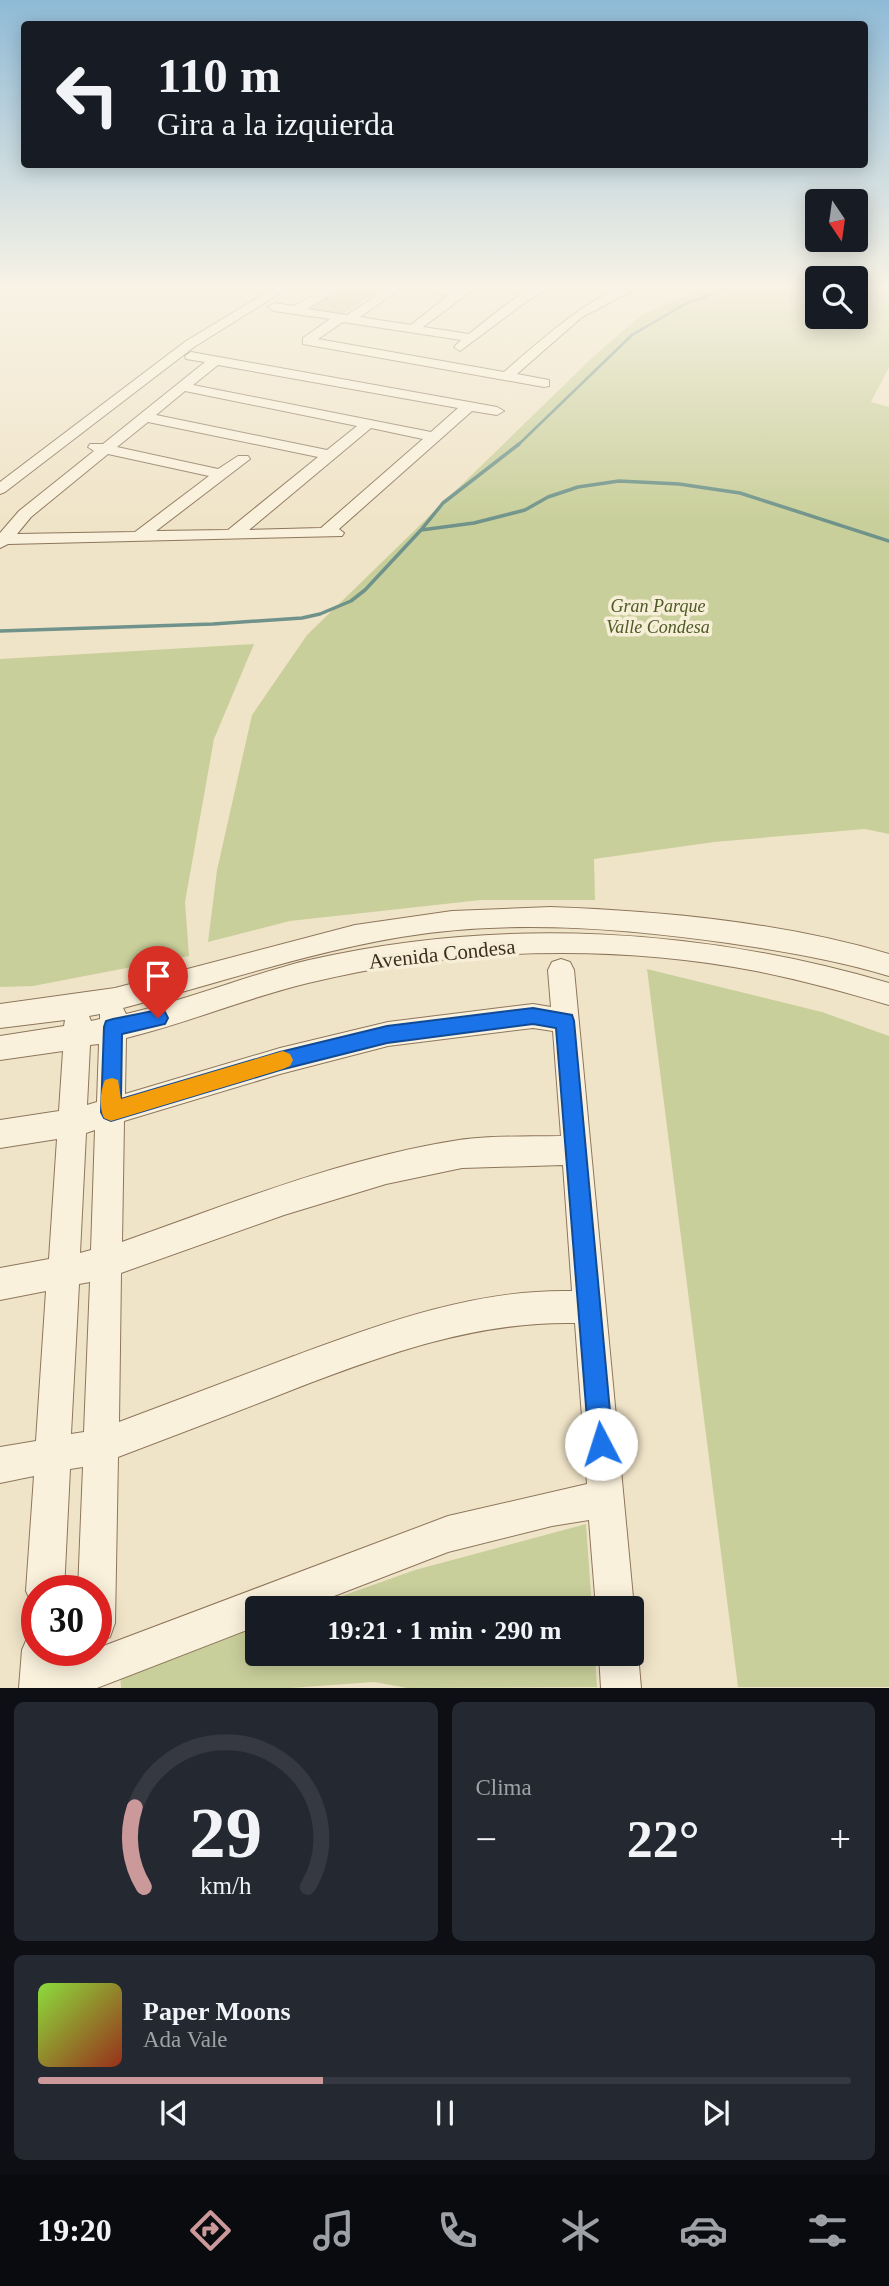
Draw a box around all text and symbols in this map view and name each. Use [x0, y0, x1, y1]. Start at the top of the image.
text: 110 m [157, 48, 281, 103]
icon: left [42, 49, 133, 140]
text: Gira a la izquierda [157, 106, 394, 142]
north arrow [805, 189, 868, 252]
map controls [805, 189, 868, 329]
button: search [805, 266, 868, 329]
park label: Gran Parque Valle Condesa [606, 596, 710, 637]
street label: Avenida Condesa [368, 934, 517, 974]
pin [128, 946, 188, 1018]
icon: arrive [139, 957, 177, 995]
position arrow [564, 1407, 638, 1481]
speed limit sign: 30 [21, 1575, 112, 1666]
text: 19:21 · 1 min · 290 m [328, 1616, 562, 1645]
text: Clima [476, 1775, 532, 1800]
text: 29 [189, 1793, 262, 1874]
text: 22° [627, 1811, 700, 1868]
text: − [476, 1818, 497, 1860]
text: + [830, 1818, 851, 1860]
text: km/h [200, 1872, 252, 1899]
text: Paper Moons [143, 1997, 291, 2026]
text: Ada Vale [143, 2027, 228, 2052]
icon: previous [155, 2094, 193, 2132]
icon: pause [426, 2094, 464, 2132]
icon: next [697, 2094, 735, 2132]
icon: directions [186, 2206, 235, 2255]
icon: music [309, 2206, 358, 2255]
icon: phone [433, 2206, 482, 2255]
icon: climate [556, 2206, 605, 2255]
icon: car [679, 2206, 728, 2255]
icon: filters [803, 2206, 852, 2255]
text: 19:20 [37, 2212, 112, 2248]

